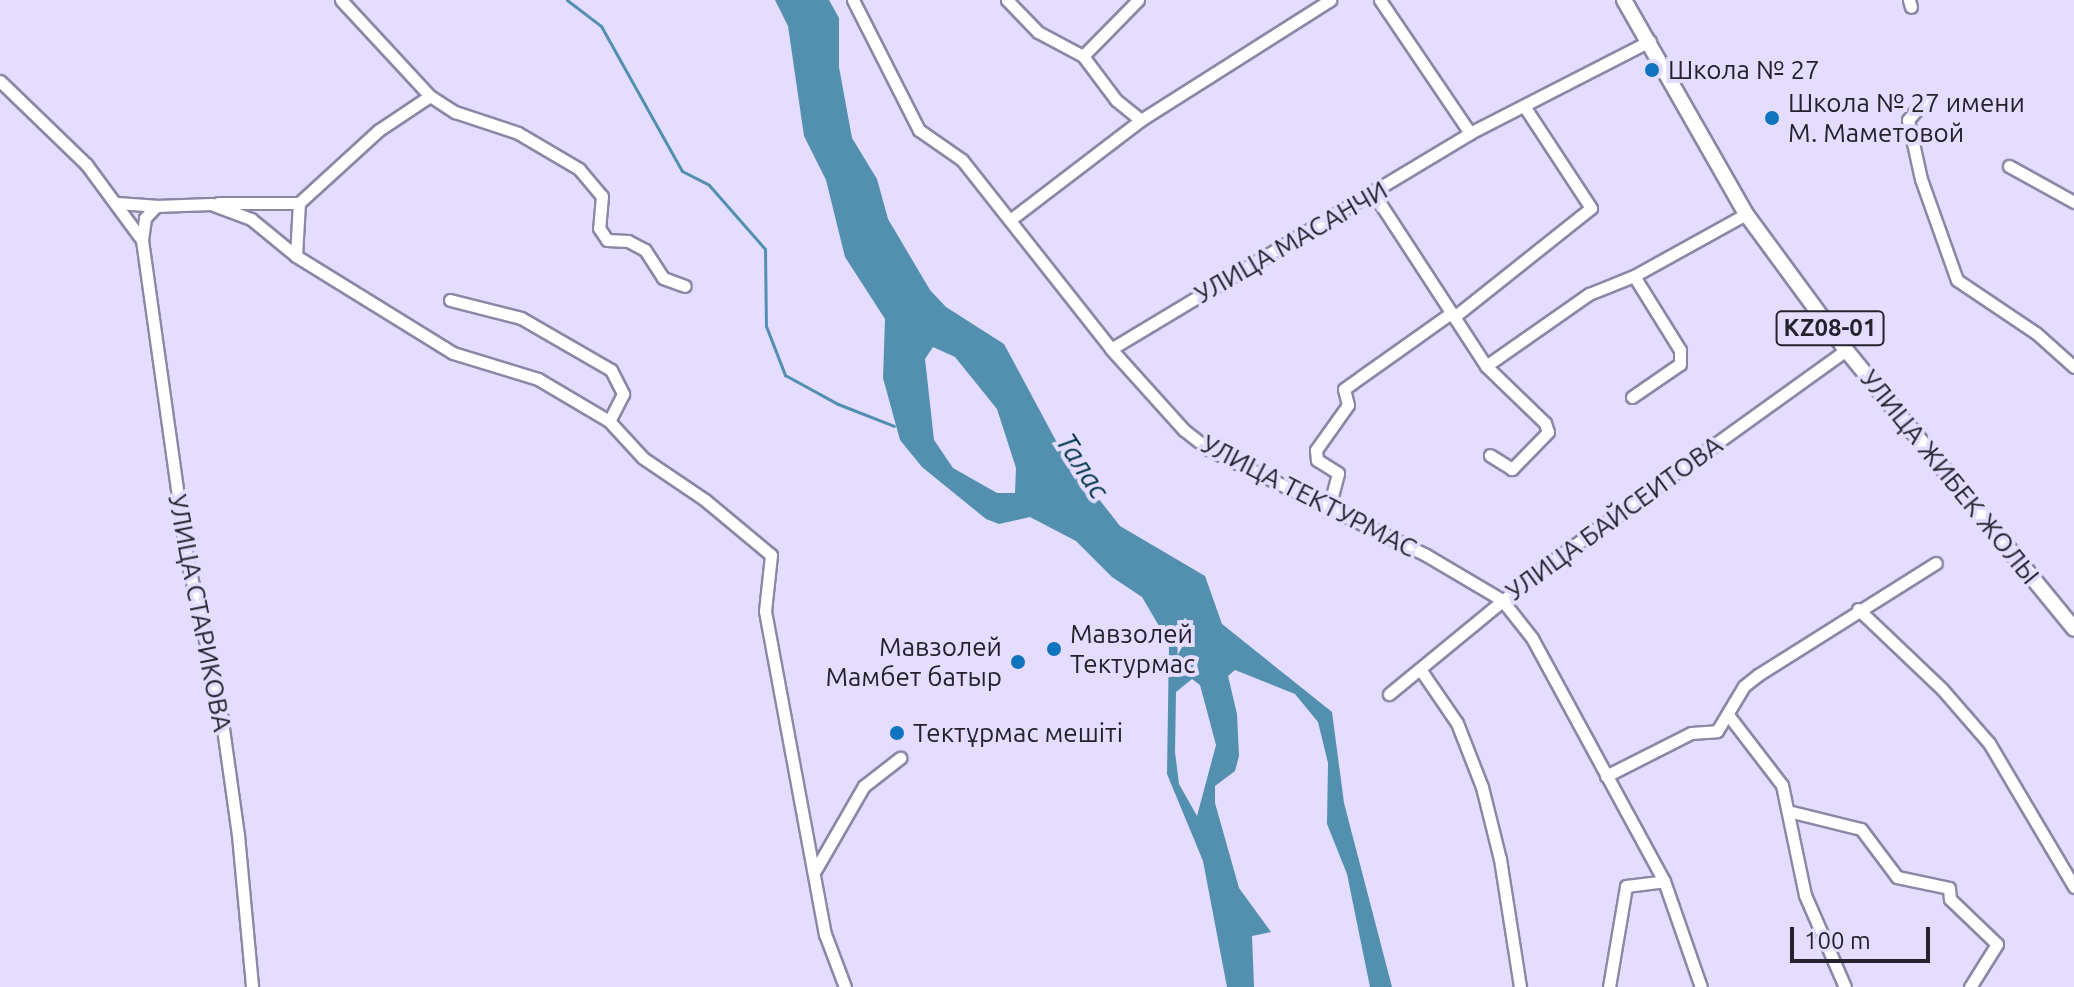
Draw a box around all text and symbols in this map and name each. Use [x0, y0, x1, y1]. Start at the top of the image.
place label: Школа № 27 [1668, 54, 1820, 86]
marker: Школа № 27 [1643, 61, 1661, 79]
place label: Школа № 27 имени М. Маметовой [1788, 87, 2025, 148]
marker: Школа № 27 имени М. Маметовой [1763, 109, 1781, 127]
street label: УЛИЦА МАСАНЧИ [1189, 174, 1393, 310]
road number: KZ08-01 [1774, 308, 1886, 348]
street label: УЛИЦА ЖИБЕК ЖОЛЫ [1854, 364, 2046, 590]
water label: Талас [1049, 427, 1117, 505]
street label: УЛИЦА ТЕКТУРМАС [1196, 428, 1422, 564]
street label: УЛИЦА БАЙСЕИТОВА [1500, 429, 1728, 607]
street label: УЛИЦА СТАРИКОВА [162, 492, 238, 734]
place label: Мавзолей Тектурмас [1070, 618, 1195, 680]
place label: Мавзолей Мамбет батыр [825, 631, 1002, 692]
marker: Мавзолей Тектурмас [1045, 640, 1063, 658]
marker: Мавзолей Мамбет батыр [1009, 653, 1027, 671]
place label: Тектұрмас мешіті [913, 717, 1123, 749]
marker: Тектұрмас мешіті [888, 724, 906, 742]
scale bar [1794, 911, 1934, 961]
text: 100 m [1804, 927, 1871, 954]

